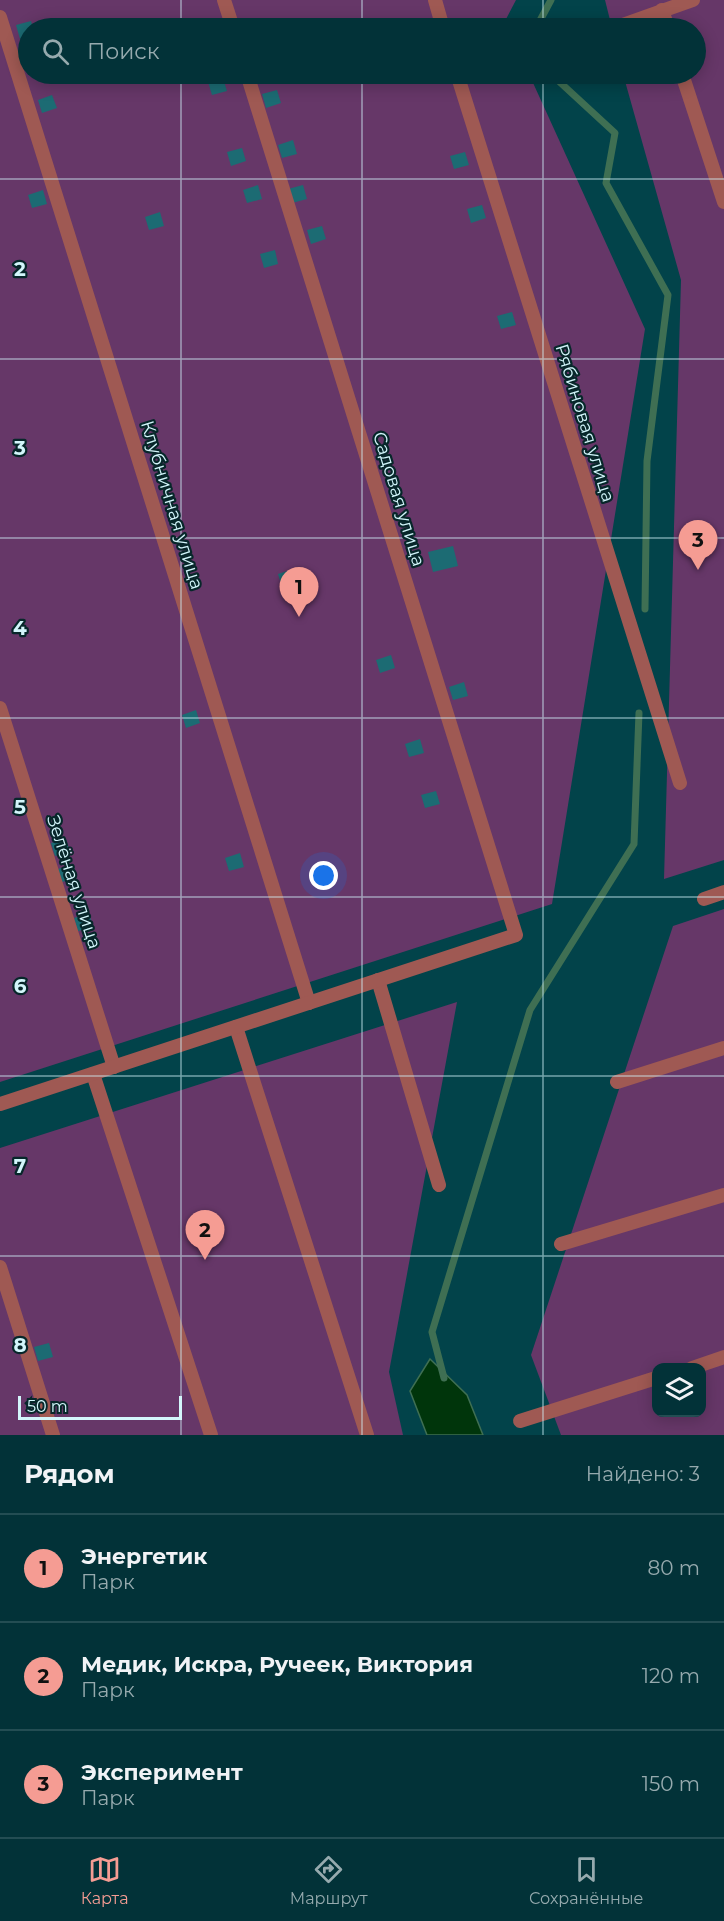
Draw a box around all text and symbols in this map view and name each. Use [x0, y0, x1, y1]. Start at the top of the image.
search box [18, 18, 706, 84]
icon: search [39, 35, 72, 68]
text: Поиск [87, 38, 159, 65]
text: 2 [14, 257, 26, 281]
street label: Рябиновая улица [550, 341, 620, 505]
street label: Клубничная улица [136, 418, 208, 592]
street label: Садовая улица [368, 429, 430, 569]
text: 3 [13, 436, 26, 460]
pin: 3 [678, 520, 718, 570]
pin: 1 [280, 568, 318, 617]
text: 4 [13, 616, 27, 640]
text: 5 [14, 795, 26, 819]
street label: Зелёная улица [42, 812, 106, 952]
your location [309, 861, 338, 890]
text: 6 [14, 974, 27, 998]
text: 7 [14, 1154, 26, 1178]
pin: 2 [186, 1210, 224, 1260]
text: 8 [13, 1333, 27, 1357]
map controls [652, 1363, 706, 1417]
button: layers [652, 1363, 706, 1417]
scale bar [18, 1393, 182, 1420]
text: 50 m [27, 1397, 68, 1416]
text: Рядом [24, 1458, 115, 1490]
text: Найдено: 3 [586, 1462, 700, 1486]
text: Энергетик [81, 1543, 207, 1570]
text: 1 [40, 1556, 47, 1580]
text: 80 m [648, 1556, 700, 1580]
text: Парк [81, 1570, 135, 1594]
text: Медик, Искра, Ручеек, Виктория [81, 1651, 473, 1678]
text: 2 [38, 1664, 49, 1688]
text: 120 m [642, 1664, 700, 1688]
text: Парк [81, 1678, 135, 1702]
text: Эксперимент [81, 1759, 243, 1786]
text: 3 [38, 1772, 49, 1796]
text: 150 m [642, 1772, 700, 1796]
text: Парк [81, 1786, 135, 1810]
tab: Карта [81, 1853, 129, 1908]
tab: Маршрут [290, 1853, 368, 1908]
tab: Сохранённые [529, 1853, 643, 1908]

